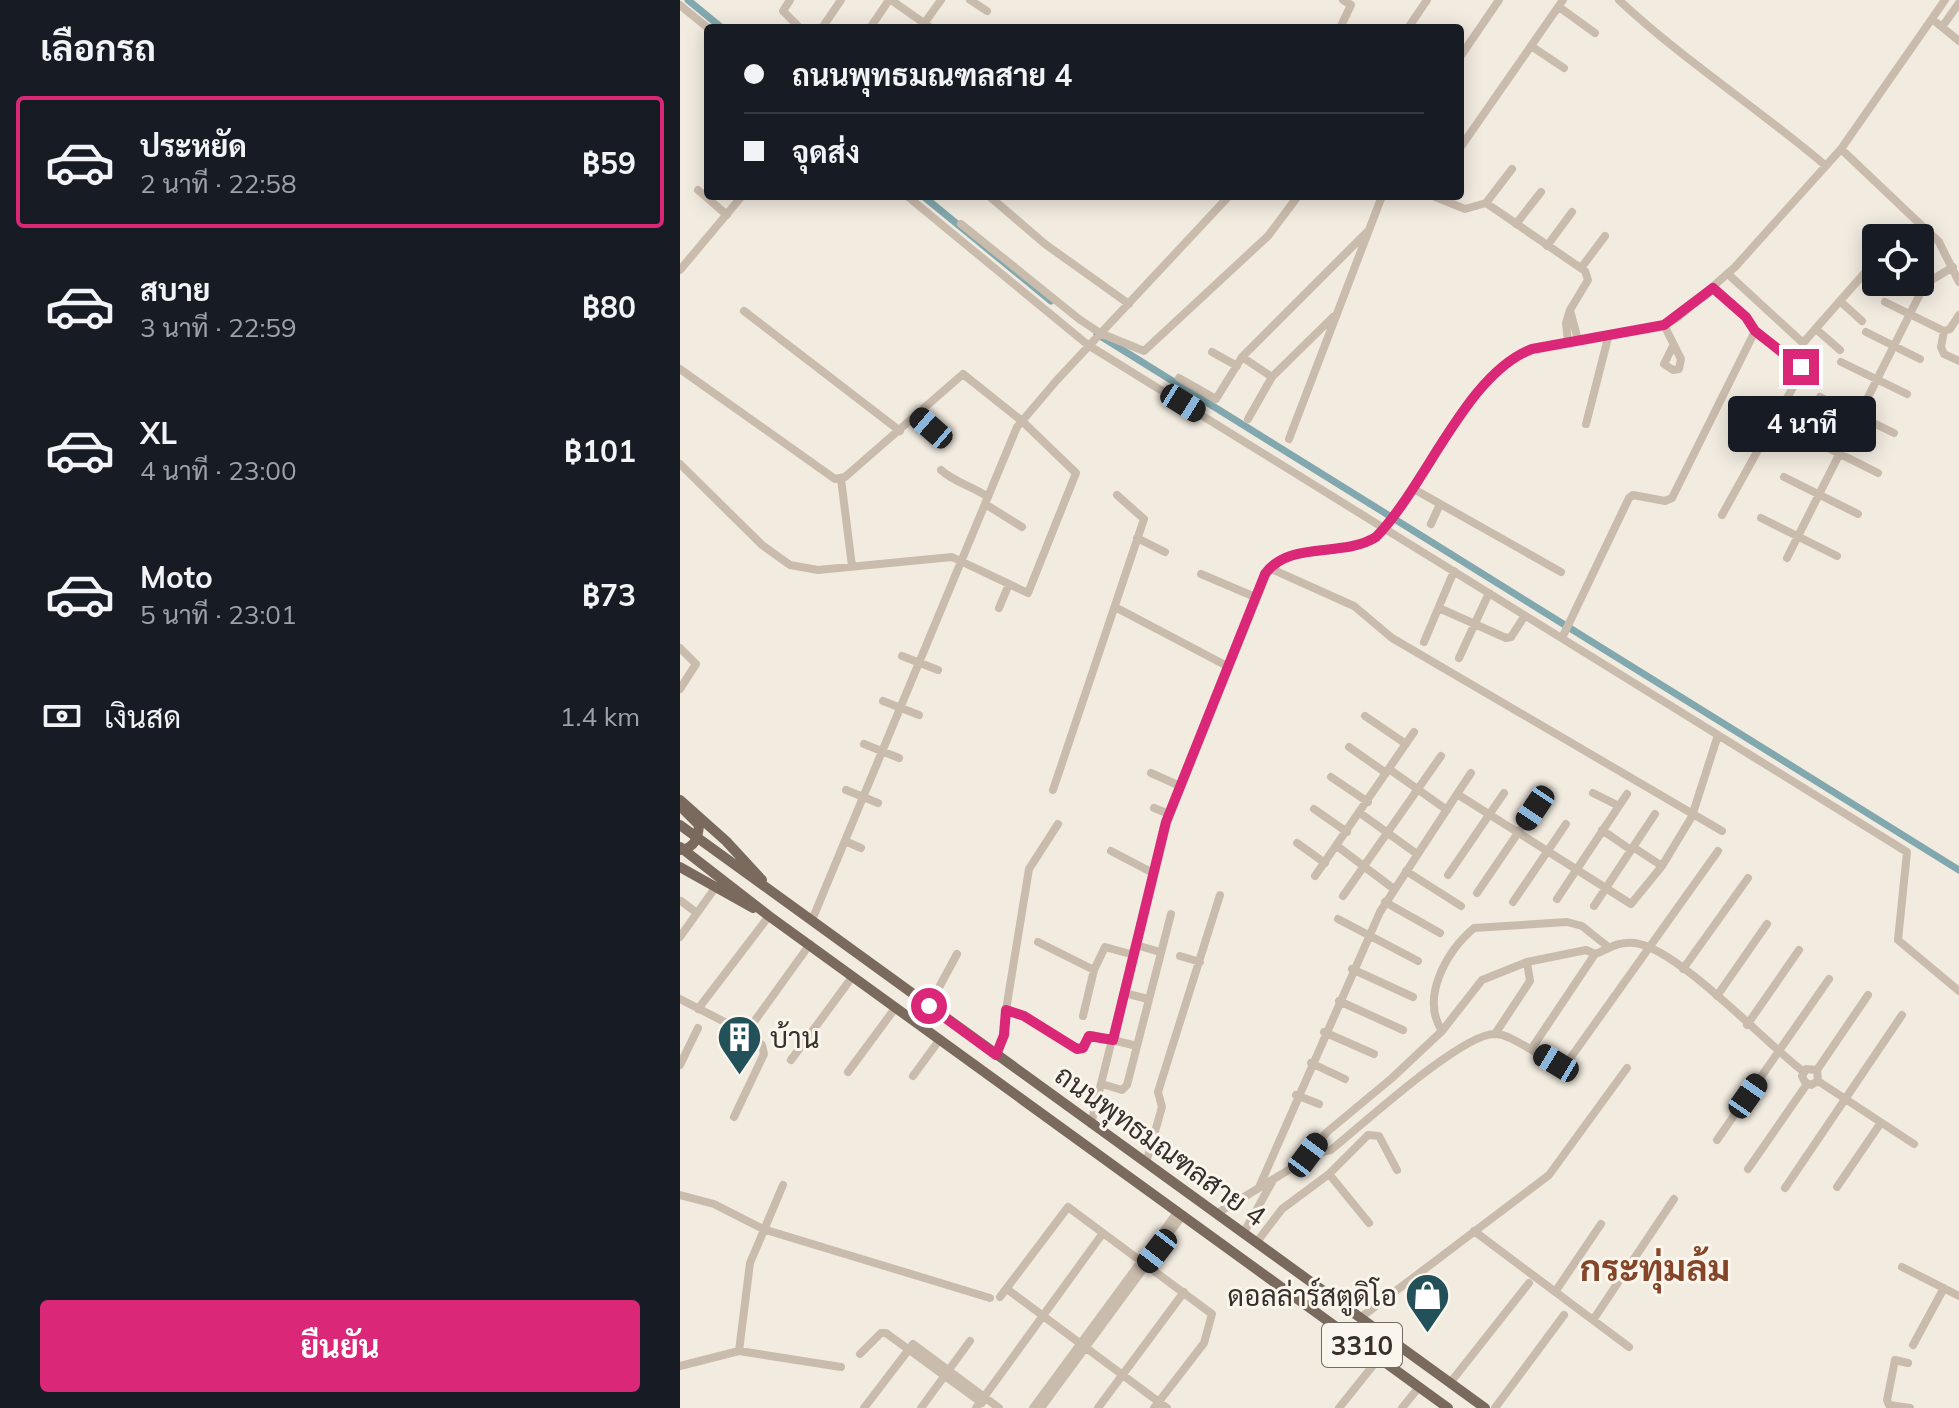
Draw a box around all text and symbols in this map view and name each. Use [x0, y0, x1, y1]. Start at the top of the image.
text: เลือกรถ [40, 25, 156, 70]
text: ถนนพุทธมณฑลสาย 4 [792, 56, 1072, 94]
icon: car [44, 126, 116, 198]
text: ประหยัด [140, 127, 247, 165]
text: จุดส่ง [792, 133, 860, 171]
text: ฿59 [582, 144, 636, 182]
text: 2 นาที · 22:58 [140, 167, 297, 200]
map controls [1862, 224, 1934, 296]
button: locate [1862, 224, 1934, 296]
icon: car [44, 270, 116, 342]
text: สบาย [140, 271, 210, 309]
text: ฿80 [582, 288, 636, 326]
text: 3 นาที · 22:59 [140, 311, 297, 344]
route end [1783, 349, 1819, 385]
car [1156, 380, 1210, 426]
callout: 4 นาที [1727, 395, 1875, 451]
car [905, 403, 957, 453]
text: 4 นาที [1767, 407, 1837, 440]
icon: car [44, 414, 116, 486]
text: XL [140, 414, 177, 452]
text: ฿101 [564, 432, 636, 470]
text: 4 นาที · 23:00 [140, 454, 297, 487]
icon: car [44, 558, 116, 630]
text: Moto [140, 558, 213, 596]
text: ฿73 [582, 576, 636, 614]
text: 5 นาที · 23:01 [140, 598, 297, 631]
icon: cash [40, 694, 84, 738]
text: เงินสด [104, 698, 181, 736]
text: 1.4 km [560, 700, 640, 733]
car [1512, 781, 1558, 835]
route start [911, 988, 947, 1024]
building icon: บ้าน [715, 1013, 763, 1076]
place label: บ้าน [770, 1020, 819, 1055]
car [1529, 1040, 1583, 1086]
street label: ถนนพุทธมณฑลสาย 4 [1047, 1057, 1273, 1236]
car [1724, 1069, 1772, 1123]
car [1284, 1129, 1332, 1181]
car [1133, 1225, 1181, 1277]
district label: กระทุ่มล้ม [1580, 1245, 1730, 1294]
shop icon: ดอลล่าร์สตูดิโอ [1404, 1271, 1452, 1334]
place label: ดอลล่าร์สตูดิโอ [1228, 1277, 1397, 1316]
button: ยืนยัน [40, 1300, 640, 1392]
road number: 3310 [1322, 1323, 1402, 1367]

